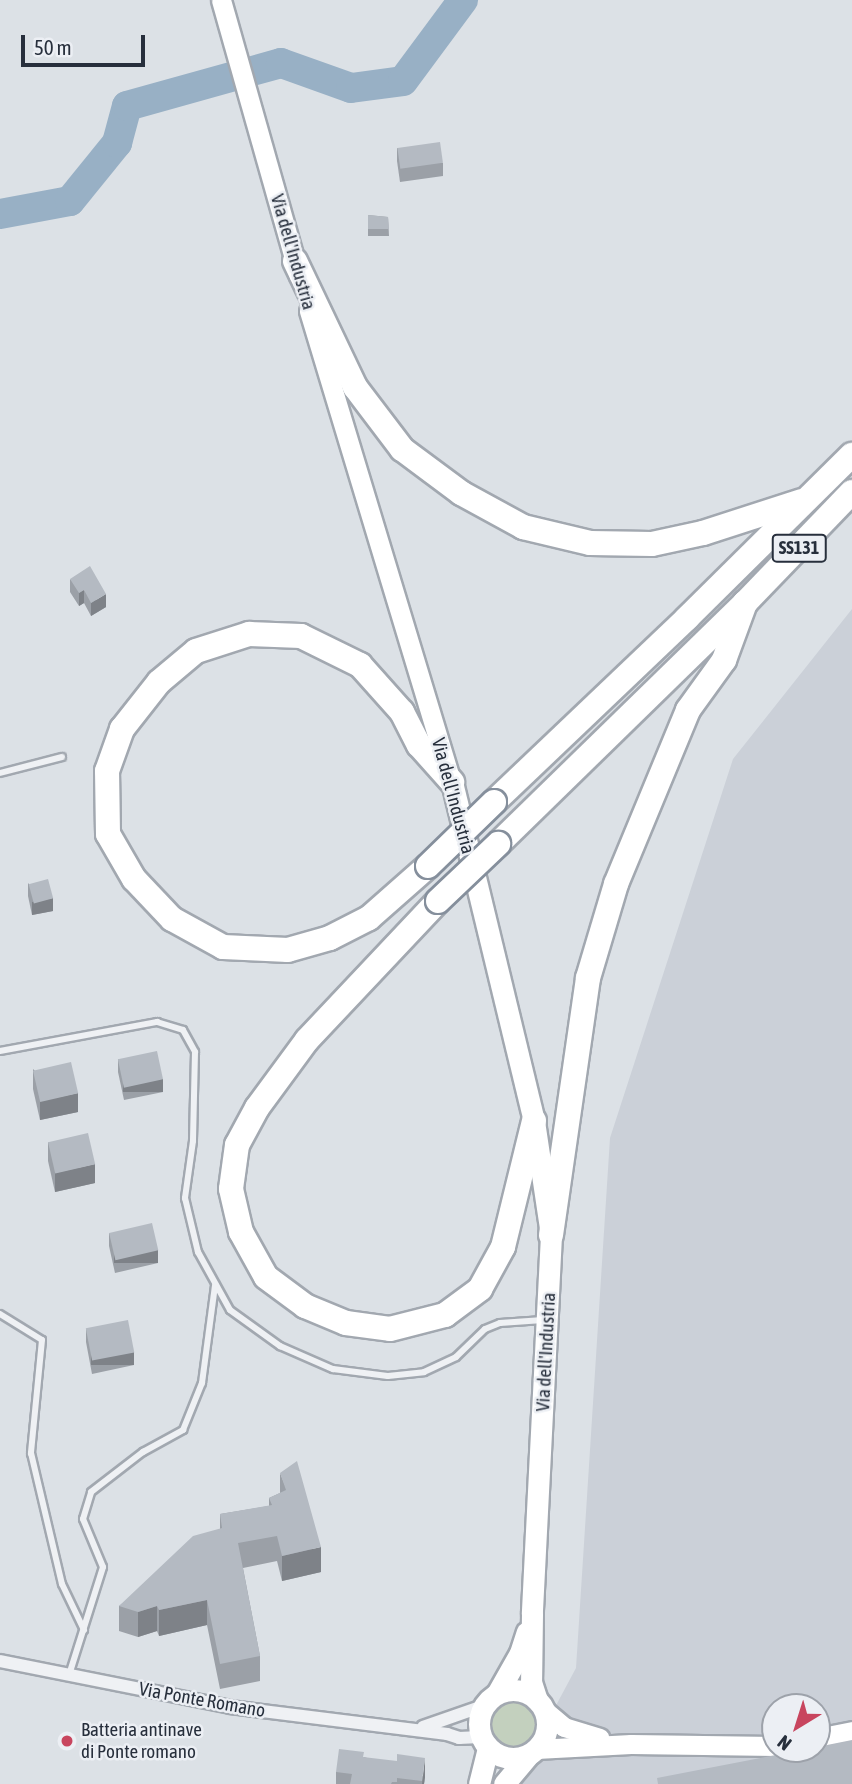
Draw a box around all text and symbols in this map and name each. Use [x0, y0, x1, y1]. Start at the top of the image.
scale bar [24, 21, 149, 65]
text: 50 m [34, 35, 72, 59]
street label: Via dell'Industria [266, 192, 320, 312]
road number: SS131 [771, 534, 827, 562]
street label: Via dell'Industria [427, 735, 479, 857]
street label: Via dell'Industria [531, 1292, 561, 1412]
street label: Via Ponte Romano [137, 1678, 267, 1722]
north arrow [761, 1693, 831, 1763]
place label: Batteria antinave di Ponte romano [81, 1719, 202, 1763]
text: N [773, 1731, 795, 1755]
marker: Batteria antinave di Ponte romano [59, 1733, 75, 1749]

